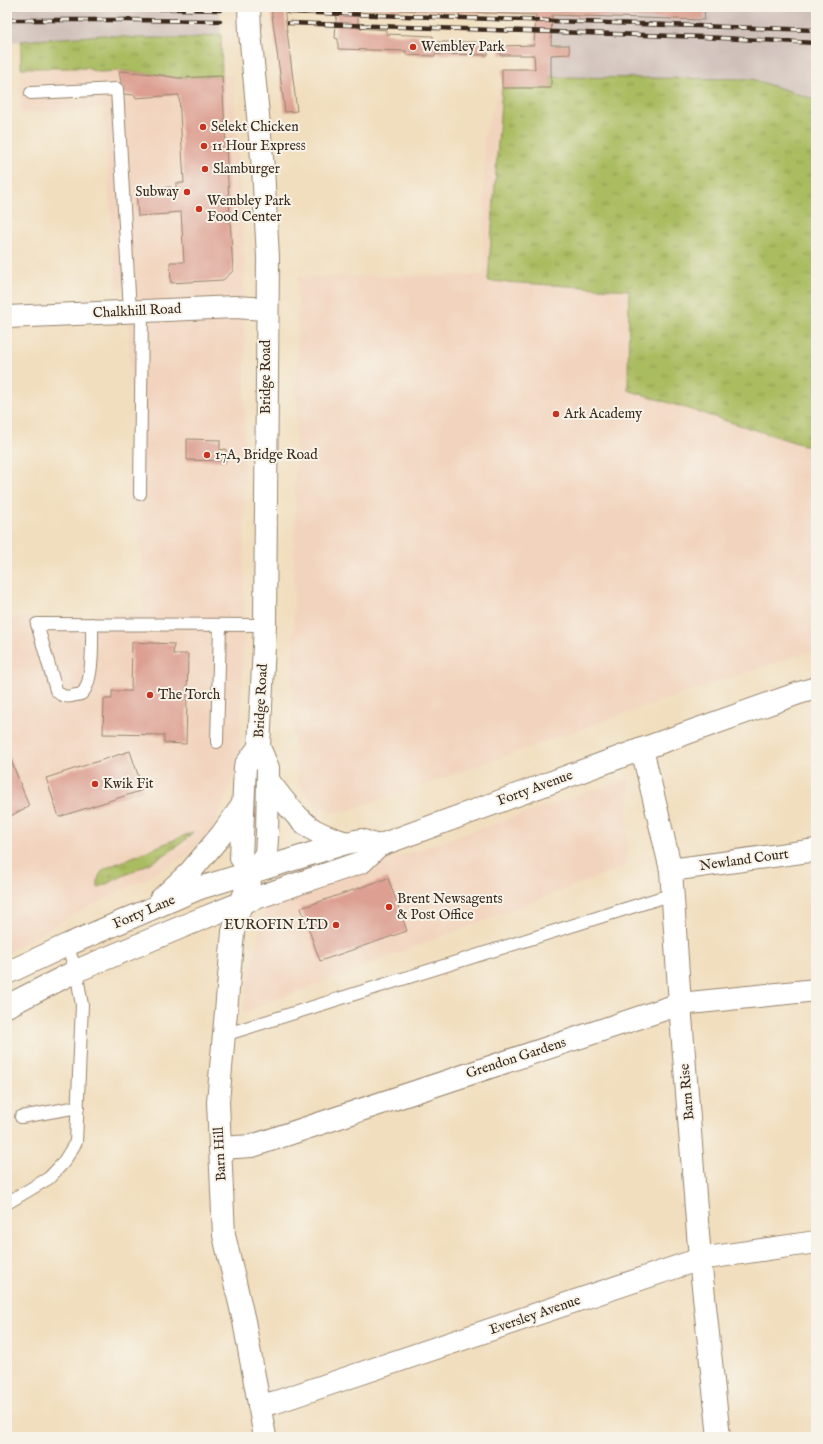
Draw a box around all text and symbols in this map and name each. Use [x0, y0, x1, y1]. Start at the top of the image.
place label: Wembley Park [421, 38, 506, 56]
marker: Wembley Park [408, 42, 418, 52]
place label: Selekt Chicken [211, 118, 299, 136]
marker: Selekt Chicken [198, 122, 208, 132]
place label: 11 Hour Express [212, 137, 306, 155]
marker: 11 Hour Express [199, 141, 209, 151]
place label: Slamburger [213, 160, 280, 178]
marker: Slamburger [200, 164, 210, 174]
place label: Subway [135, 183, 179, 201]
marker: Subway [182, 187, 192, 197]
place label: Wembley Park Food Center [207, 192, 292, 226]
marker: Wembley Park Food Center [194, 204, 204, 214]
street label: Chalkhill Road [92, 300, 182, 322]
street label: Bridge Road [257, 339, 275, 414]
place label: Ark Academy [563, 405, 642, 423]
marker: Ark Academy [551, 409, 561, 419]
place label: 17A, Bridge Road [215, 446, 318, 464]
marker: 17A, Bridge Road [202, 450, 212, 460]
street label: Bridge Road [250, 663, 272, 739]
place label: The Torch [158, 686, 221, 704]
marker: The Torch [145, 690, 155, 700]
street label: Forty Avenue [495, 766, 576, 810]
place label: Kwik Fit [103, 775, 154, 793]
marker: Kwik Fit [90, 779, 100, 789]
street label: Newland Court [698, 845, 790, 875]
place label: Brent Newsagents & Post Office [397, 890, 503, 924]
street label: Forty Lane [110, 891, 178, 933]
marker: Brent Newsagents & Post Office [384, 902, 394, 912]
place label: EUROFIN LTD [224, 916, 328, 934]
marker: EUROFIN LTD [331, 920, 341, 930]
street label: Grendon Gardens [464, 1033, 568, 1083]
street label: Barn Rise [676, 1062, 698, 1121]
street label: Barn Hill [210, 1126, 230, 1182]
street label: Eversley Avenue [487, 1291, 583, 1339]

